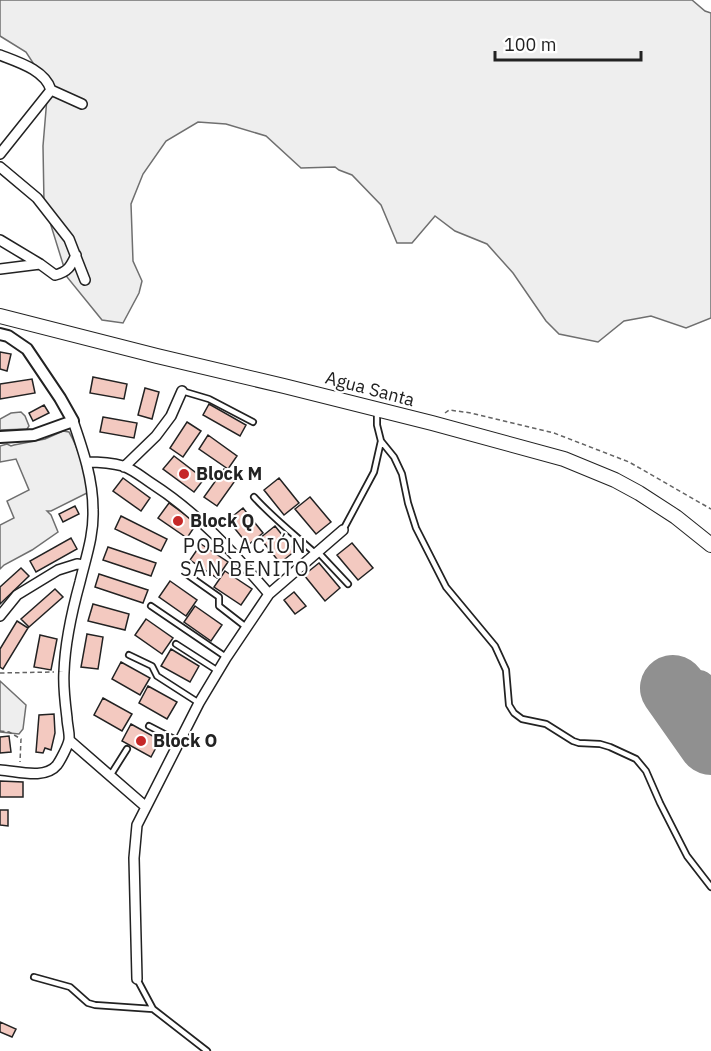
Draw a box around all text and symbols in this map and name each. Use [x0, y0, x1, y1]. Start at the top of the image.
scale bar [495, 24, 640, 62]
text: 100 m [504, 33, 556, 56]
street label: Agua Santa [323, 366, 418, 412]
place label: Block M [196, 462, 262, 485]
marker: Block M [177, 467, 191, 481]
place label: Block Q [190, 509, 254, 532]
marker: Block Q [171, 514, 185, 528]
district label: POBLACIÓN SAN BENITO [180, 532, 310, 582]
place label: Block O [153, 729, 217, 752]
marker: Block O [134, 734, 148, 748]

